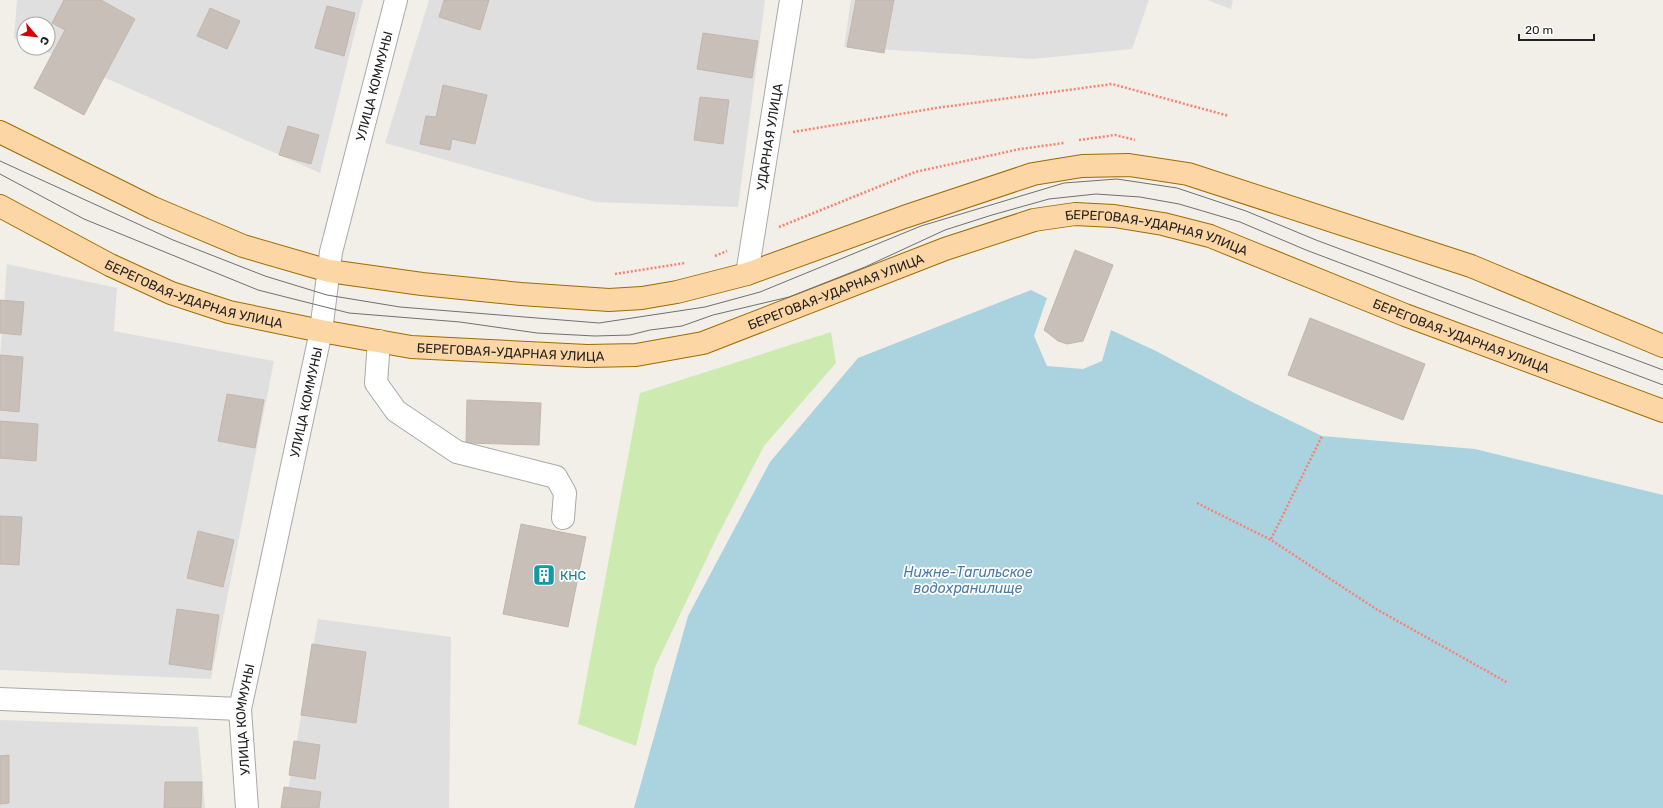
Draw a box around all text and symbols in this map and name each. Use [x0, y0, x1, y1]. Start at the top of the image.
north arrow [16, 16, 56, 56]
scale bar [1519, 16, 1594, 42]
text: 20 m [1525, 23, 1553, 37]
street label: УЛИЦА КОММУНЫ [353, 30, 395, 142]
text: С [37, 34, 52, 47]
street label: УДАРНАЯ УЛИЦА [753, 82, 785, 191]
street label: БЕРЕГОВАЯ-УДАРНАЯ УЛИЦА [1064, 206, 1250, 258]
street label: БЕРЕГОВАЯ-УДАРНАЯ УЛИЦА [746, 250, 926, 332]
street label: БЕРЕГОВАЯ-УДАРНАЯ УЛИЦА [102, 256, 285, 330]
street label: БЕРЕГОВАЯ-УДАРНАЯ УЛИЦА [1371, 295, 1552, 376]
street label: БЕРЕГОВАЯ-УДАРНАЯ УЛИЦА [416, 340, 605, 364]
street label: УЛИЦА КОММУНЫ [287, 346, 325, 459]
building icon: КНС [531, 562, 557, 588]
water label: Нижне-Тагильское водохранилище [903, 564, 1033, 597]
place label: КНС [560, 568, 587, 583]
street label: УЛИЦА КОММУНЫ [232, 662, 257, 776]

